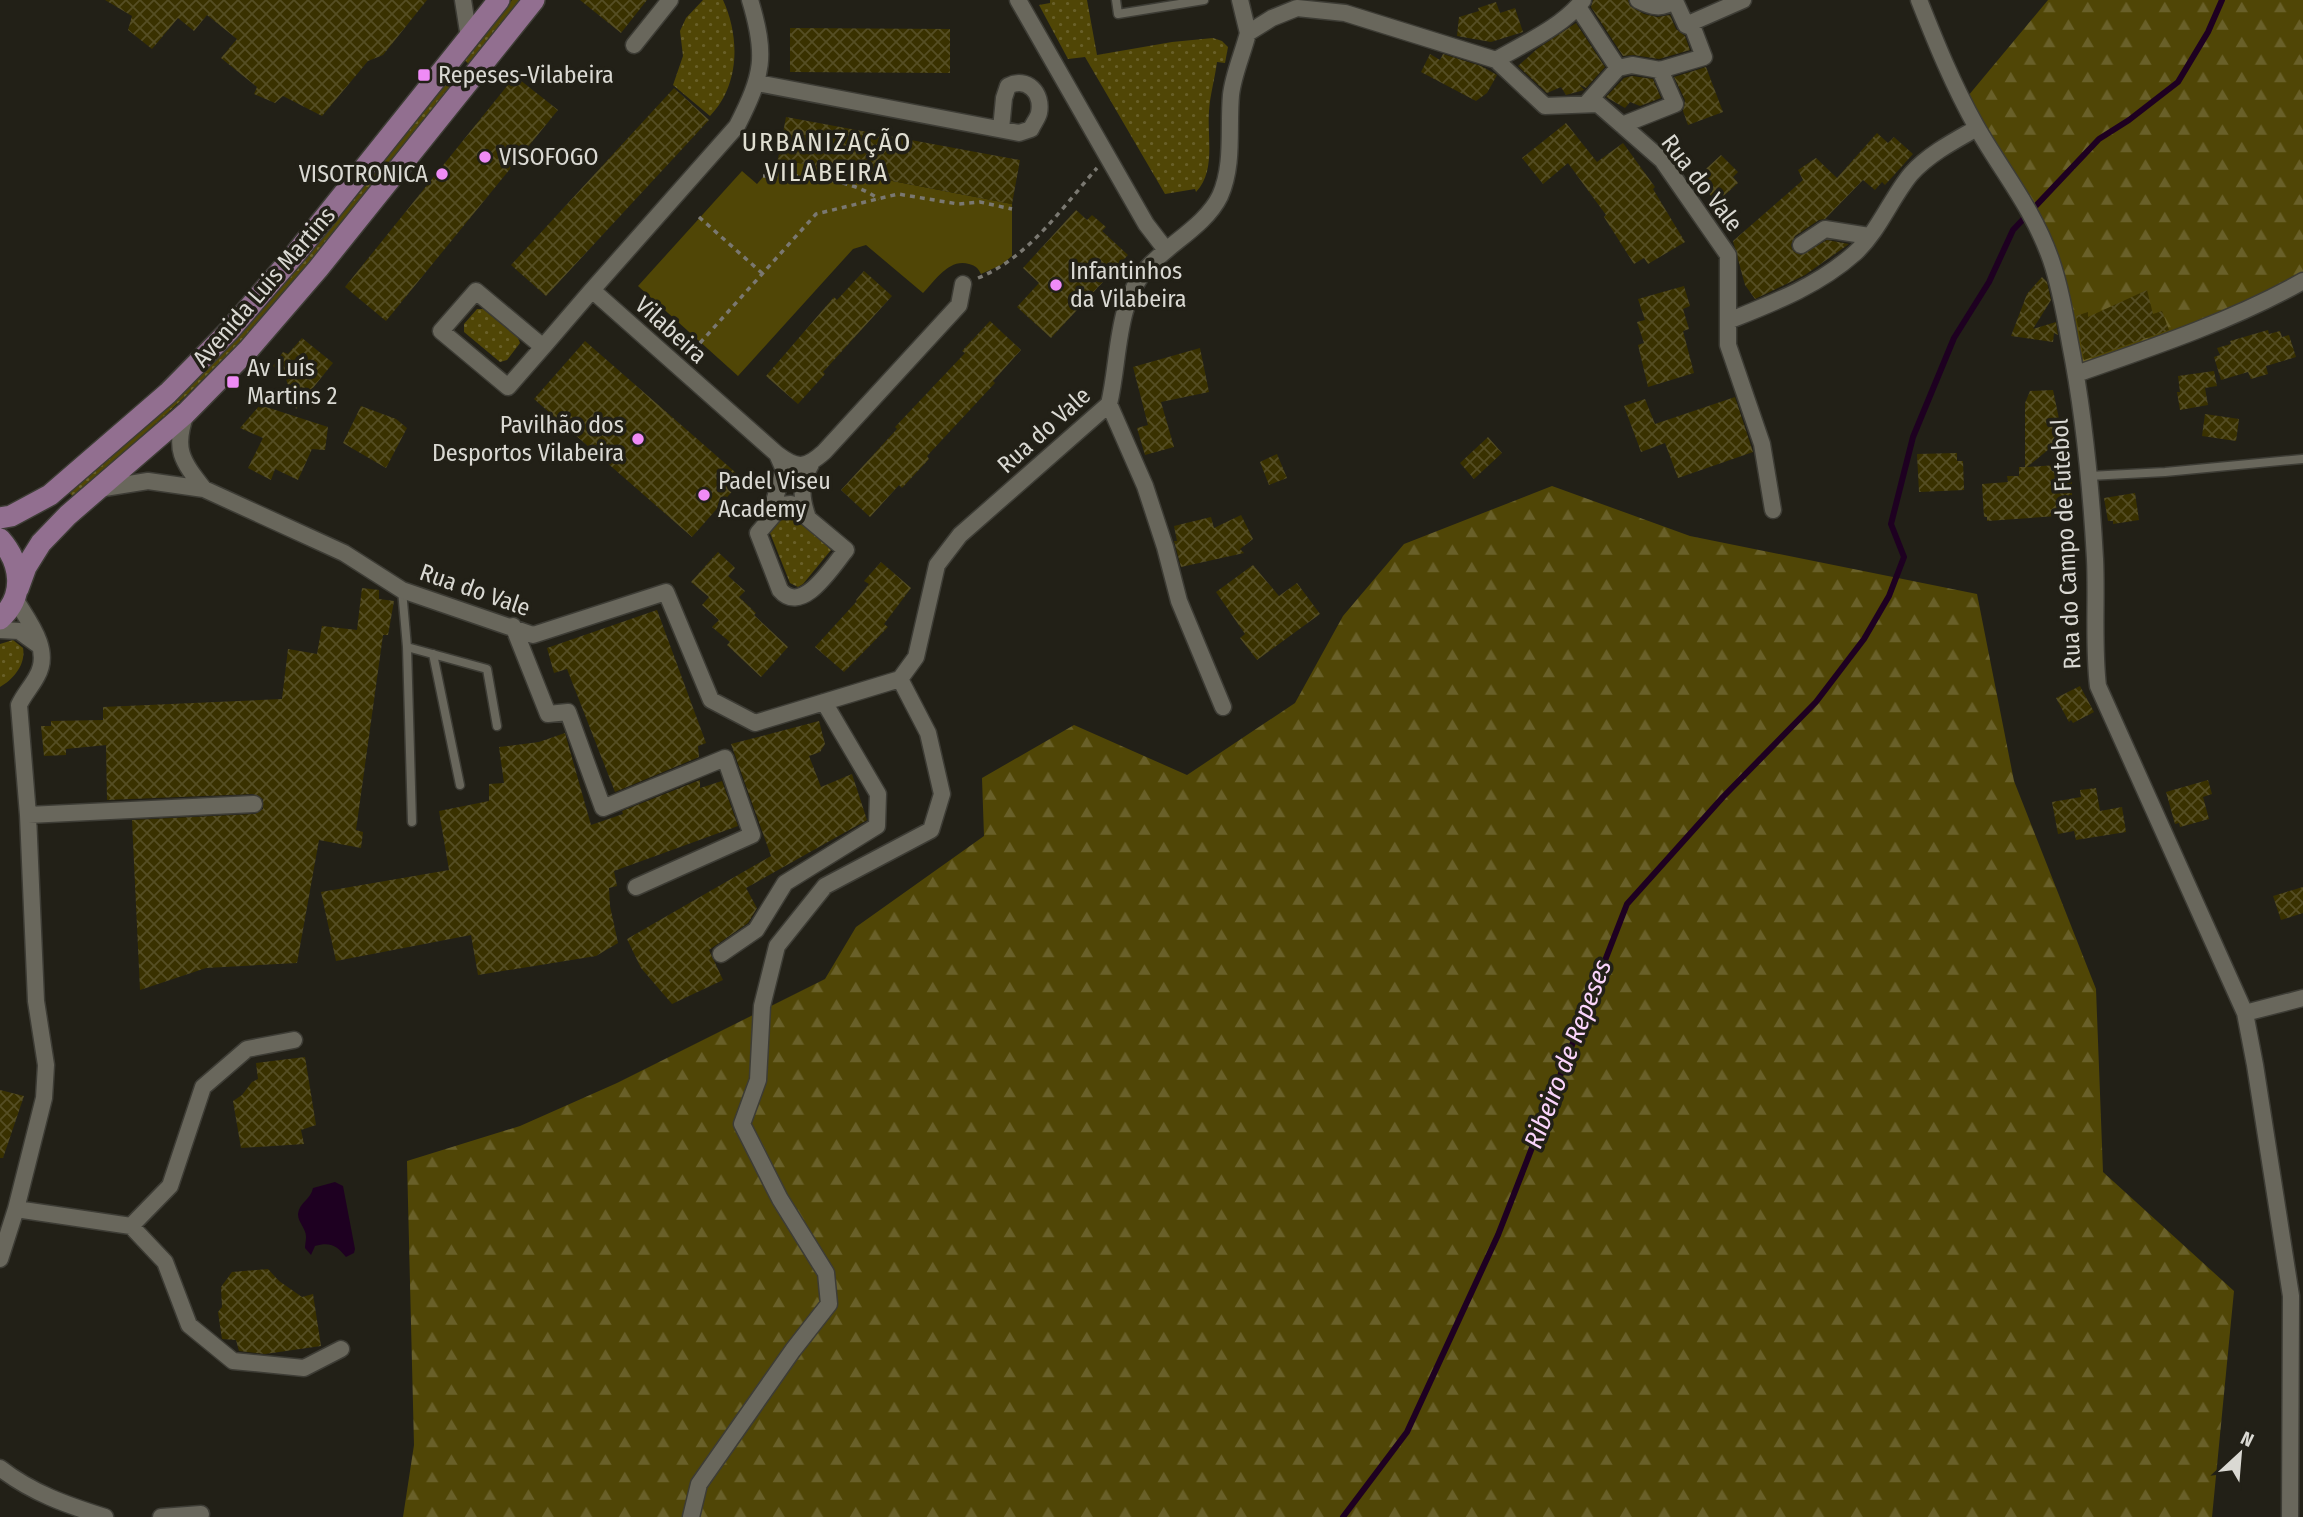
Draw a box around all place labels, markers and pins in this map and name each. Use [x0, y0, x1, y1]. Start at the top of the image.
place label: Repeses-Vilabeira [438, 61, 614, 89]
marker: Repeses-Vilabeira [416, 67, 432, 83]
place label: VISOFOGO [499, 143, 598, 171]
marker: VISOFOGO [477, 149, 493, 165]
place label: VISOTRONICA [299, 160, 428, 188]
marker: VISOTRONICA [434, 166, 450, 182]
place label: Infantinhos da Vilabeira [1070, 257, 1187, 313]
marker: Infantinhos da Vilabeira [1048, 277, 1064, 293]
place label: Av Luís Martins 2 [247, 354, 337, 410]
marker: Av Luís Martins 2 [225, 374, 241, 390]
place label: Pavilhão dos Desportos Vilabeira [432, 411, 624, 467]
marker: Pavilhão dos Desportos Vilabeira [630, 431, 646, 447]
place label: Padel Viseu Academy [718, 467, 831, 523]
marker: Padel Viseu Academy [696, 487, 712, 503]

